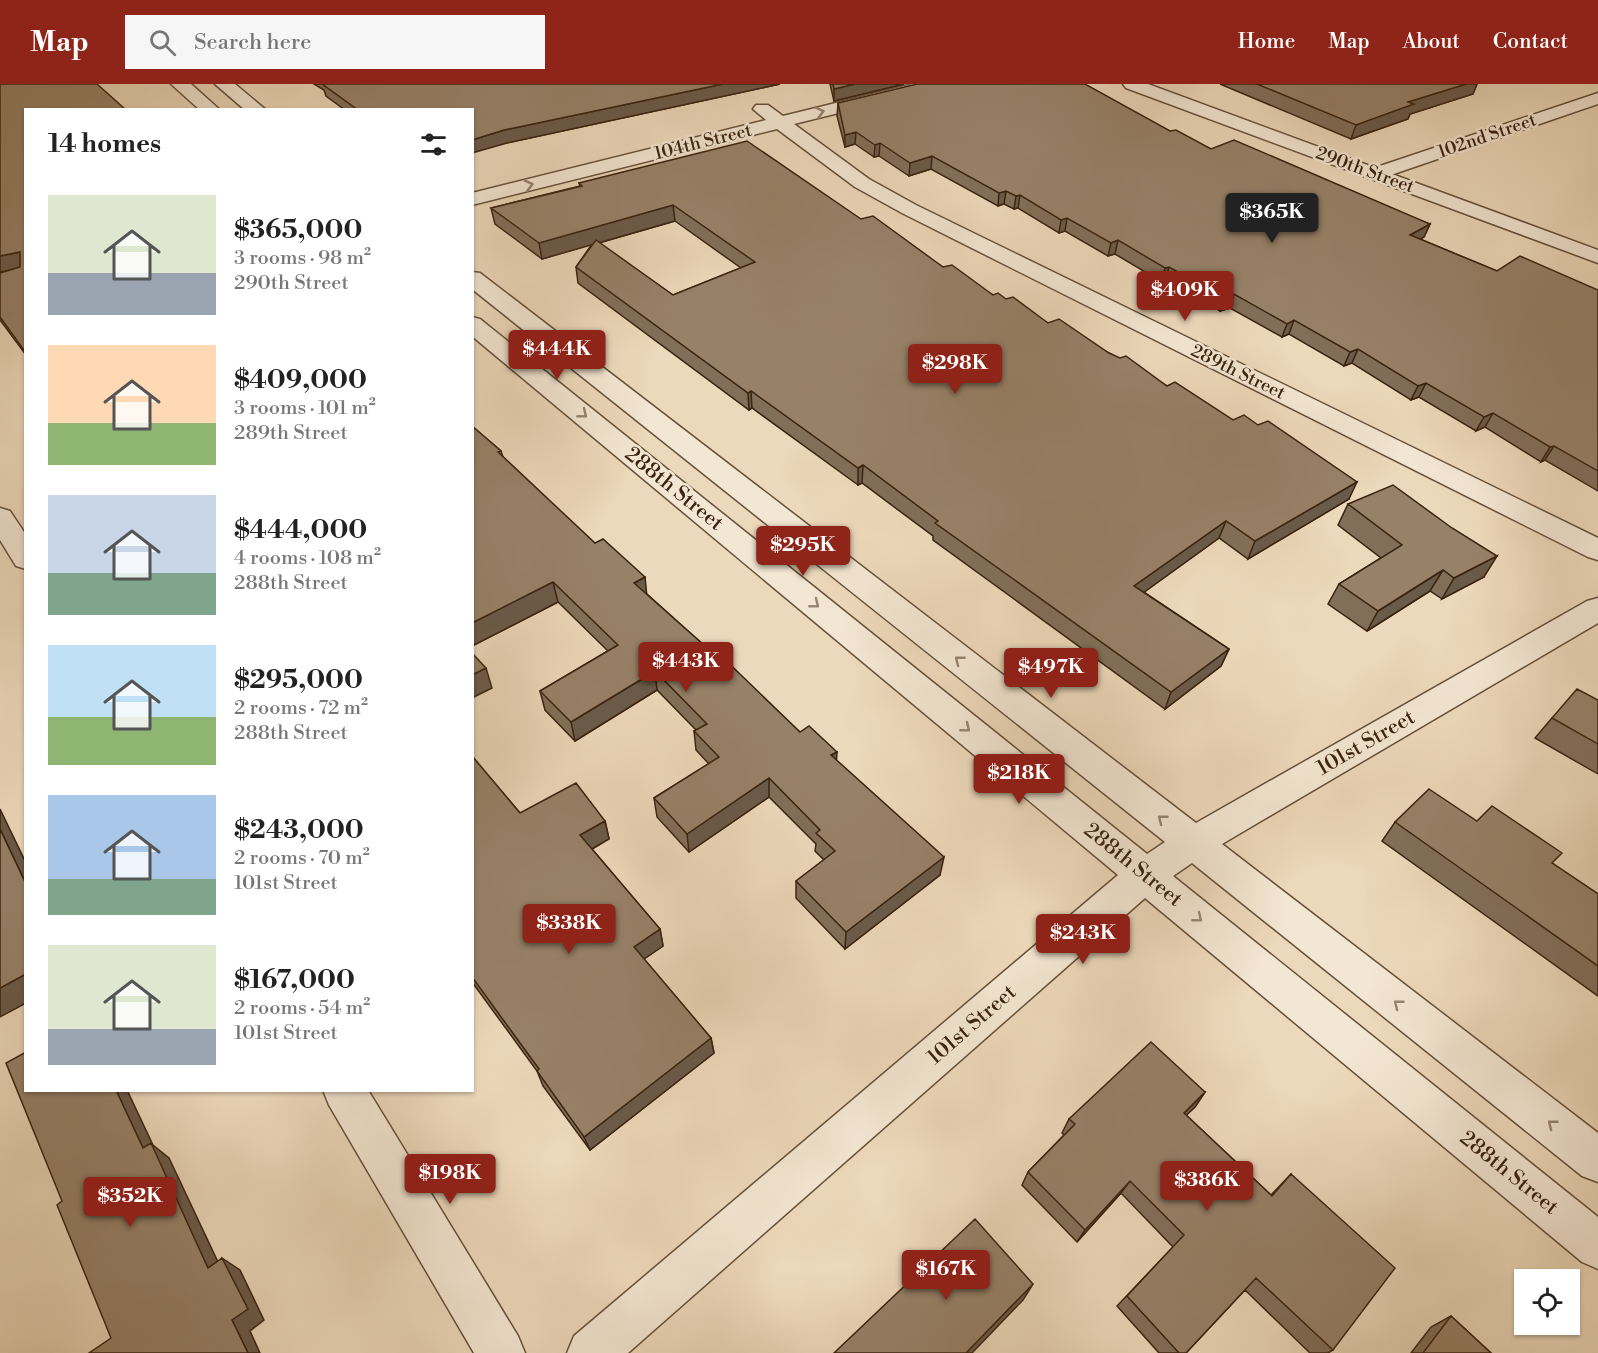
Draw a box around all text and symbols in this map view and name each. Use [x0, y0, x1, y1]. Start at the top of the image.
search box [125, 15, 545, 69]
text: Map [30, 25, 89, 60]
icon: search [146, 26, 179, 59]
text: Search here [194, 29, 311, 56]
text: Home [1238, 29, 1295, 55]
text: Map [1328, 29, 1370, 55]
text: About [1403, 29, 1460, 55]
text: Contact [1493, 29, 1568, 55]
one-way arrow [815, 107, 825, 120]
street label: 102nd Street [1435, 108, 1540, 164]
street label: 104th Street [652, 119, 755, 165]
text: 14 homes [48, 128, 161, 160]
icon: filters [417, 128, 450, 161]
street label: 290th Street [1313, 142, 1418, 199]
one-way arrow [524, 180, 534, 193]
pin: $365K [1230, 193, 1314, 244]
text: $365K [1239, 200, 1305, 225]
text: $365,000 [234, 214, 362, 246]
icon: home [96, 219, 168, 291]
text: 3 rooms · 98 m² [234, 246, 371, 271]
text: 290th Street [234, 271, 348, 296]
pin: $409K [1143, 271, 1227, 322]
text: $409K [1151, 278, 1219, 303]
pin: $444K [515, 330, 599, 381]
text: $444K [523, 337, 591, 362]
street label: 289th Street [1187, 339, 1289, 405]
pin: $298K [913, 344, 997, 395]
text: $298K [922, 351, 988, 376]
text: $409,000 [234, 364, 367, 396]
icon: home [96, 369, 168, 441]
text: 3 rooms · 101 m² [234, 396, 376, 421]
one-way arrow [576, 407, 587, 418]
text: 289th Street [234, 421, 347, 446]
street label: 288th Street [619, 441, 729, 537]
text: $444,000 [234, 514, 367, 546]
icon: home [96, 519, 168, 591]
pin: $295K [761, 526, 845, 577]
text: $295K [770, 533, 836, 558]
text: 4 rooms · 108 m² [234, 546, 381, 571]
text: 288th Street [234, 571, 348, 596]
one-way arrow [808, 597, 819, 608]
pin: $443K [644, 642, 728, 693]
pin: $497K [1009, 648, 1093, 699]
text: $443K [652, 649, 720, 674]
text: $497K [1018, 655, 1084, 680]
one-way arrow [955, 656, 966, 667]
text: $295,000 [234, 664, 363, 696]
icon: home [96, 669, 168, 741]
text: 2 rooms · 72 m² [234, 696, 368, 721]
street label: 101st Street [1312, 704, 1420, 781]
one-way arrow [959, 720, 970, 731]
text: 288th Street [234, 721, 348, 746]
pin: $218K [977, 754, 1061, 805]
text: $218K [988, 761, 1050, 786]
text: $243,000 [234, 814, 364, 846]
one-way arrow [1158, 815, 1169, 826]
street label: 288th Street [1078, 817, 1188, 913]
icon: home [96, 819, 168, 891]
text: 2 rooms · 70 m² [234, 846, 370, 871]
text: 101st Street [234, 871, 338, 896]
pin: $338K [527, 904, 611, 955]
text: $338K [537, 911, 601, 936]
one-way arrow [1191, 911, 1202, 922]
pin: $243K [1041, 914, 1125, 965]
text: $243K [1050, 921, 1116, 946]
text: $167,000 [234, 964, 355, 996]
icon: home [96, 969, 168, 1041]
street label: 101st Street [922, 979, 1022, 1071]
text: 2 rooms · 54 m² [234, 996, 370, 1021]
one-way arrow [1394, 1000, 1405, 1011]
text: 101st Street [234, 1021, 338, 1046]
one-way arrow [1548, 1121, 1559, 1132]
street label: 288th Street [1454, 1125, 1564, 1221]
pin: $198K [408, 1154, 492, 1205]
text: $198K [419, 1161, 481, 1186]
pin: $386K [1165, 1161, 1249, 1212]
text: $386K [1174, 1168, 1240, 1193]
pin: $352K [88, 1177, 172, 1228]
text: $352K [97, 1184, 163, 1209]
pin: $167K [904, 1250, 988, 1301]
text: $167K [916, 1257, 976, 1282]
map controls [1514, 1269, 1580, 1335]
button: locate [1514, 1269, 1580, 1335]

